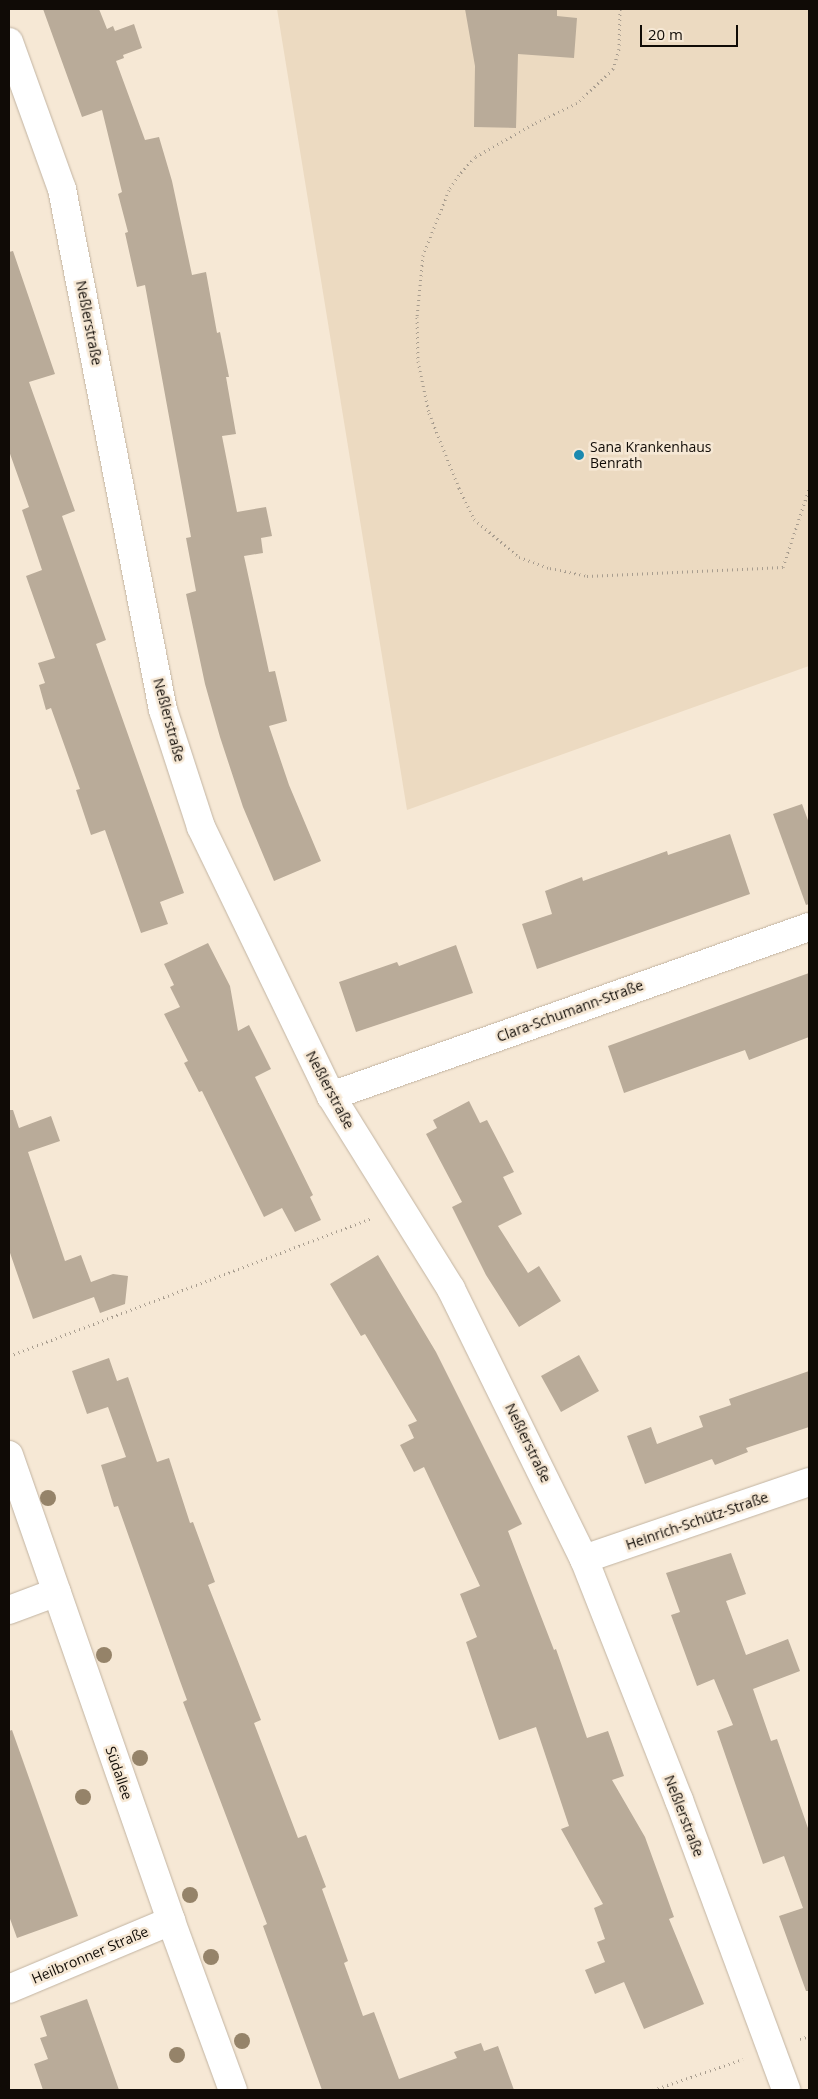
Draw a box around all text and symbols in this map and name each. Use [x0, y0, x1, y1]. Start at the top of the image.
scale bar [643, 15, 740, 47]
text: 20 m [648, 24, 683, 44]
street label: Neßlerstraße [73, 279, 105, 367]
place label: Sana Krankenhaus Benrath [590, 439, 712, 472]
marker: Sana Krankenhaus Benrath [572, 448, 586, 462]
street label: Neßlerstraße [150, 676, 188, 764]
street label: Clara-Schumann-Straße [494, 977, 646, 1045]
street label: Neßlerstraße [302, 1048, 358, 1132]
street label: Neßlerstraße [502, 1401, 554, 1485]
street label: Heinrich-Schütz-Straße [623, 1489, 771, 1553]
street label: Südallee [102, 1744, 136, 1802]
street label: Neßlerstraße [661, 1773, 707, 1859]
street label: Heilbronner Straße [29, 1923, 151, 1987]

